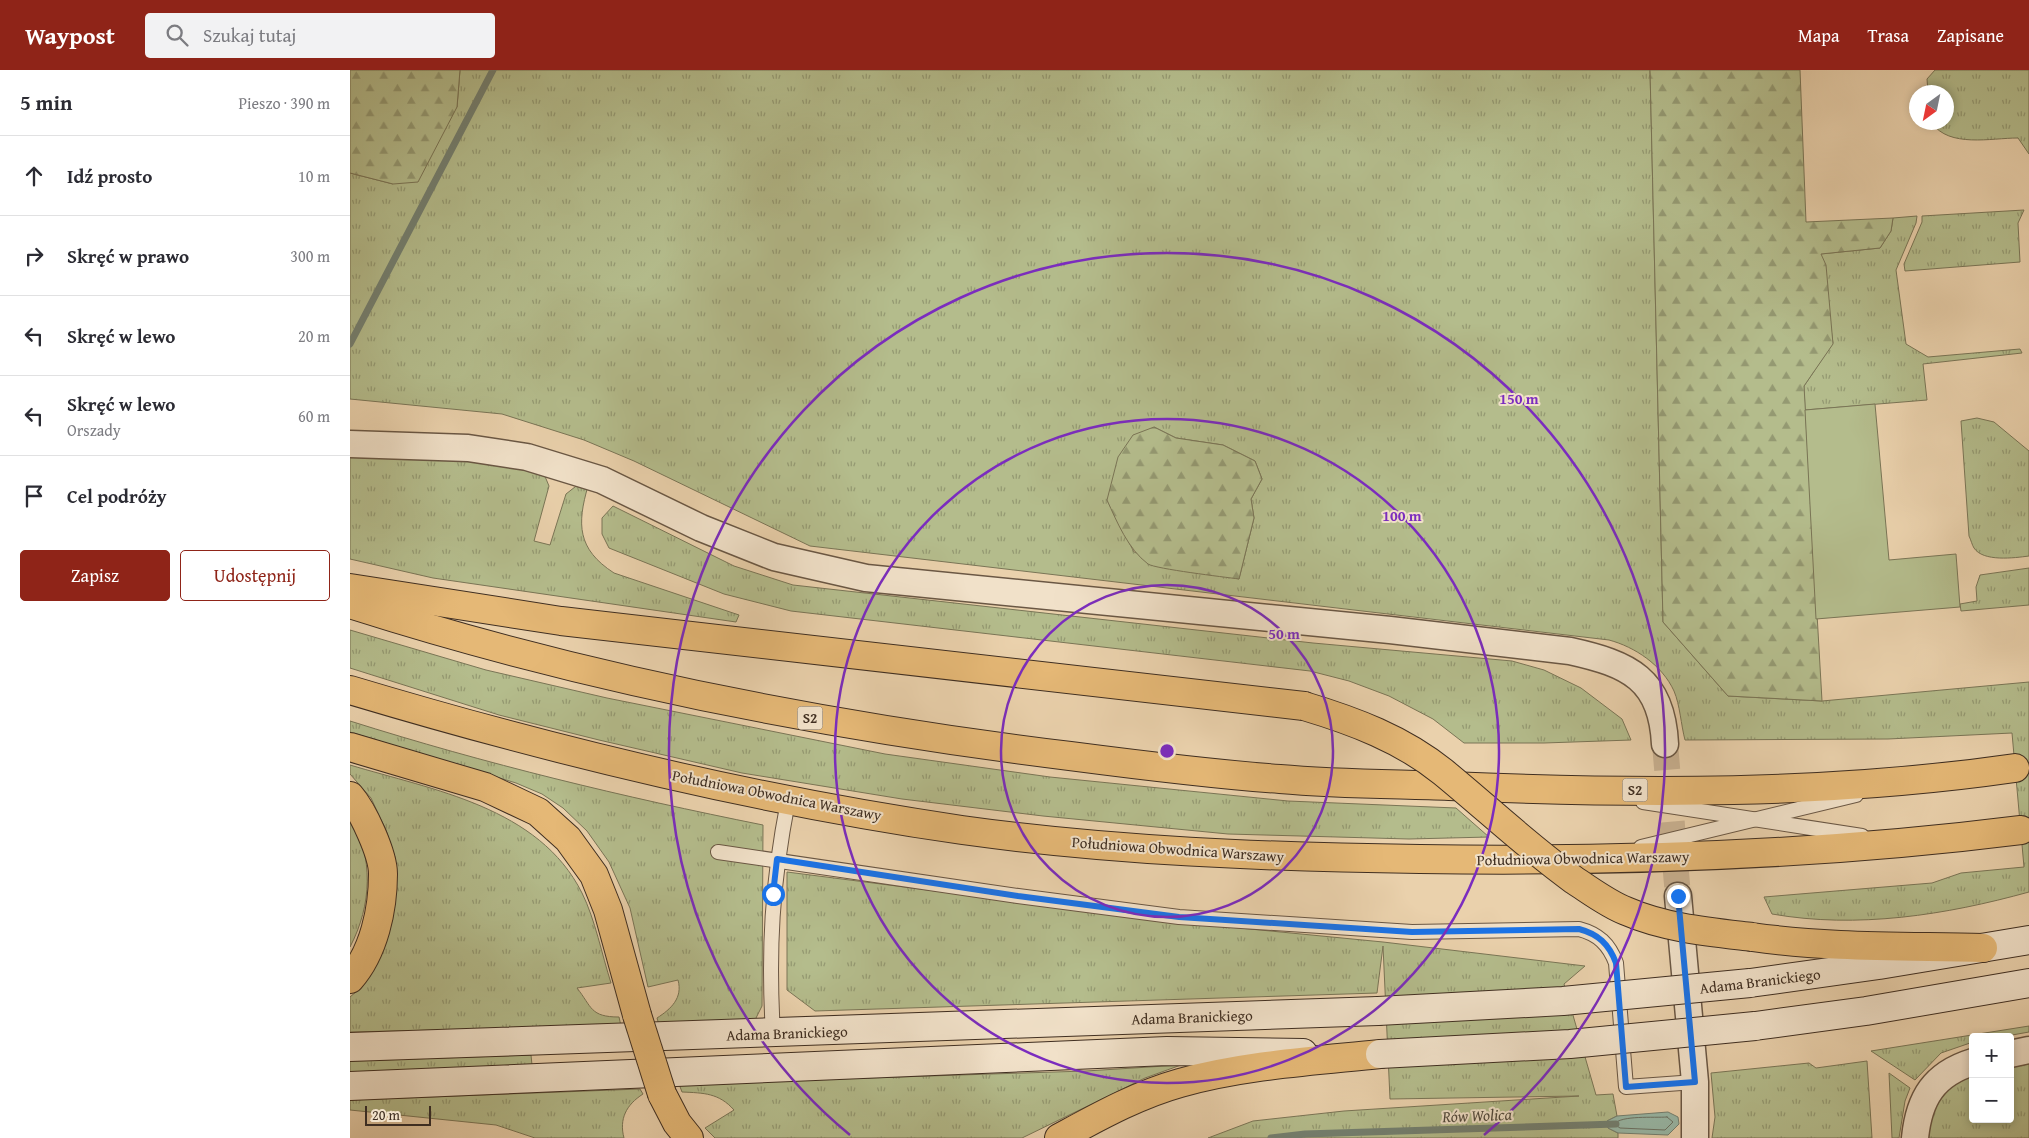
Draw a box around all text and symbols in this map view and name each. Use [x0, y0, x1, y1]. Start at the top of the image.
search box [145, 13, 495, 58]
text: Waypost [25, 18, 115, 53]
icon: search [163, 21, 191, 49]
text: Szukaj tutaj [203, 21, 296, 49]
text: Mapa [1798, 22, 1839, 49]
text: Trasa [1867, 22, 1909, 49]
text: Zapisane [1937, 22, 2004, 49]
north arrow [1909, 85, 1954, 130]
text: 5 min [20, 87, 72, 118]
text: Pieszo · 390 m [238, 91, 330, 115]
icon: ahead [20, 162, 48, 190]
text: Idź prosto [67, 162, 152, 190]
text: 10 m [298, 164, 330, 188]
icon: right [20, 242, 48, 270]
text: Skręć w prawo [67, 242, 189, 270]
text: 300 m [290, 244, 330, 268]
icon: left [20, 322, 48, 350]
text: Skręć w lewo [67, 322, 175, 350]
text: 20 m [298, 324, 330, 348]
text: 150 m [1499, 388, 1539, 409]
text: Skręć w lewo [67, 390, 175, 418]
icon: left [20, 402, 48, 430]
text: 60 m [298, 404, 330, 428]
text: Orszady [67, 418, 121, 442]
icon: arrive [20, 482, 48, 510]
text: Cel podróży [67, 482, 167, 510]
text: 100 m [1382, 505, 1422, 526]
button: Zapisz [20, 550, 170, 601]
button: Udostępnij [180, 550, 330, 601]
text: 50 m [1268, 623, 1300, 644]
road number: S2 [798, 706, 822, 730]
centre of rings [1158, 742, 1176, 760]
street label: Południowa Obwodnica Warszawy [671, 764, 884, 826]
road number: S2 [1622, 778, 1648, 802]
street label: Południowa Obwodnica Warszawy [1071, 831, 1285, 867]
street label: Południowa Obwodnica Warszawy [1476, 846, 1690, 870]
route start [762, 883, 785, 906]
route end [1667, 885, 1690, 908]
street label: Adama Branickiego [1698, 963, 1822, 999]
street label: Adama Branickiego [1131, 1004, 1253, 1030]
street label: Adama Branickiego [726, 1020, 848, 1046]
map controls [1969, 1033, 2014, 1123]
button: + [1969, 1033, 2014, 1078]
button: − [1969, 1078, 2014, 1123]
water label: Rów Wolica [1441, 1102, 1513, 1128]
scale bar [365, 1103, 431, 1126]
text: 20 m [372, 1105, 400, 1125]

